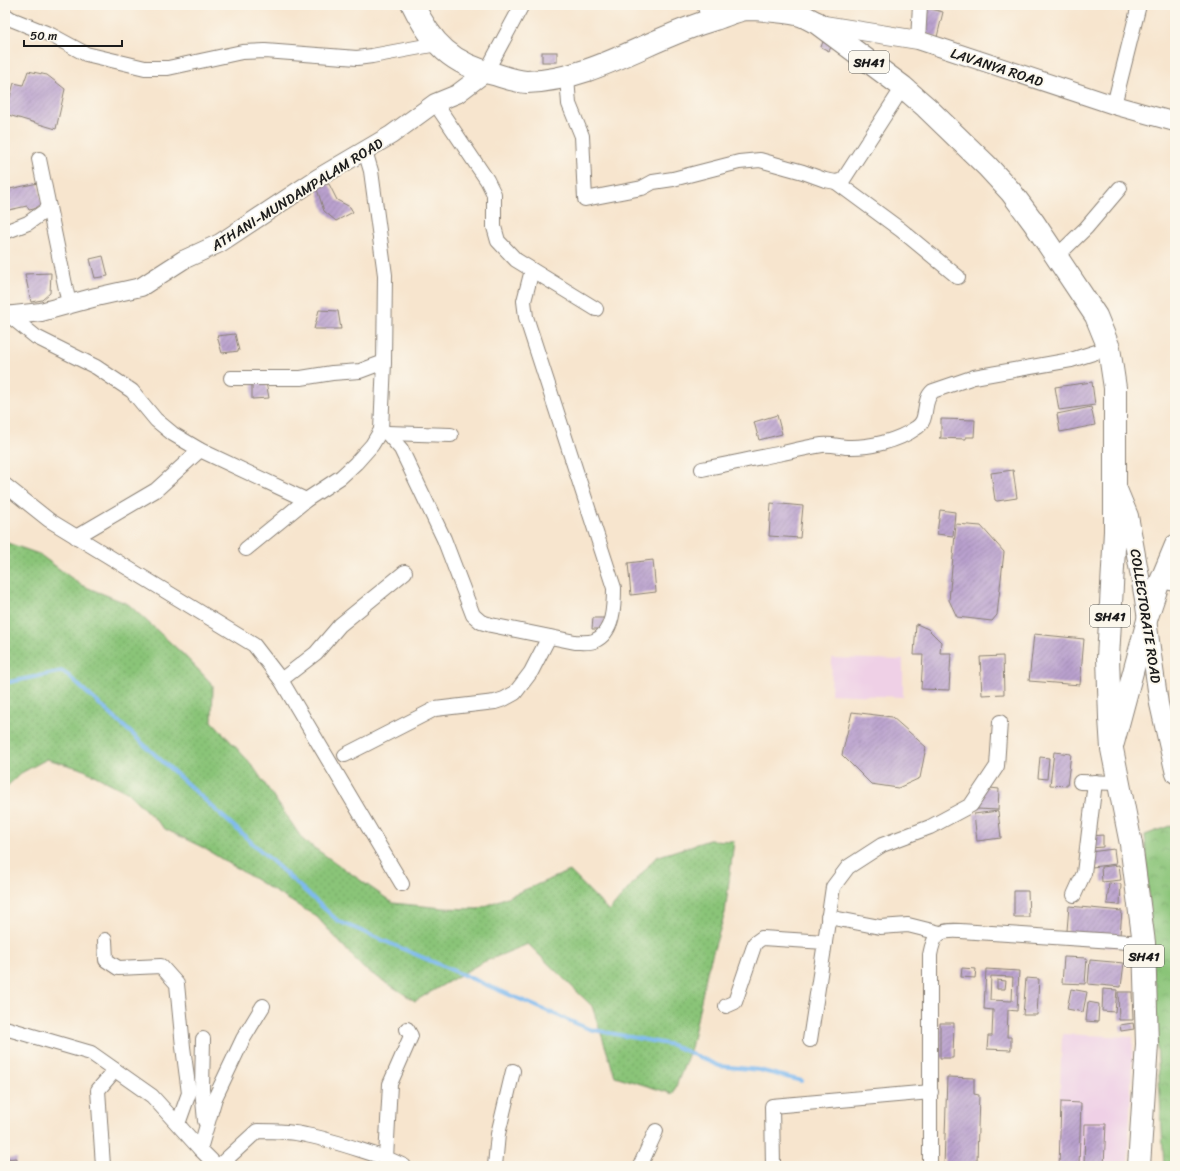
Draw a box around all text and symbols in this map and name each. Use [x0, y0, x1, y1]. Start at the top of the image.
scale bar [24, 22, 122, 48]
text: 50 m [30, 25, 57, 47]
street label: LAVANYA ROAD [947, 41, 1047, 94]
road number: SH41 [849, 51, 889, 73]
street label: ATHANI-MUNDAMPALAM ROAD [205, 131, 389, 258]
street label: COLLECTORATE ROAD [1123, 547, 1169, 686]
road number: SH41 [1090, 605, 1130, 627]
road number: SH41 [1124, 945, 1164, 967]

